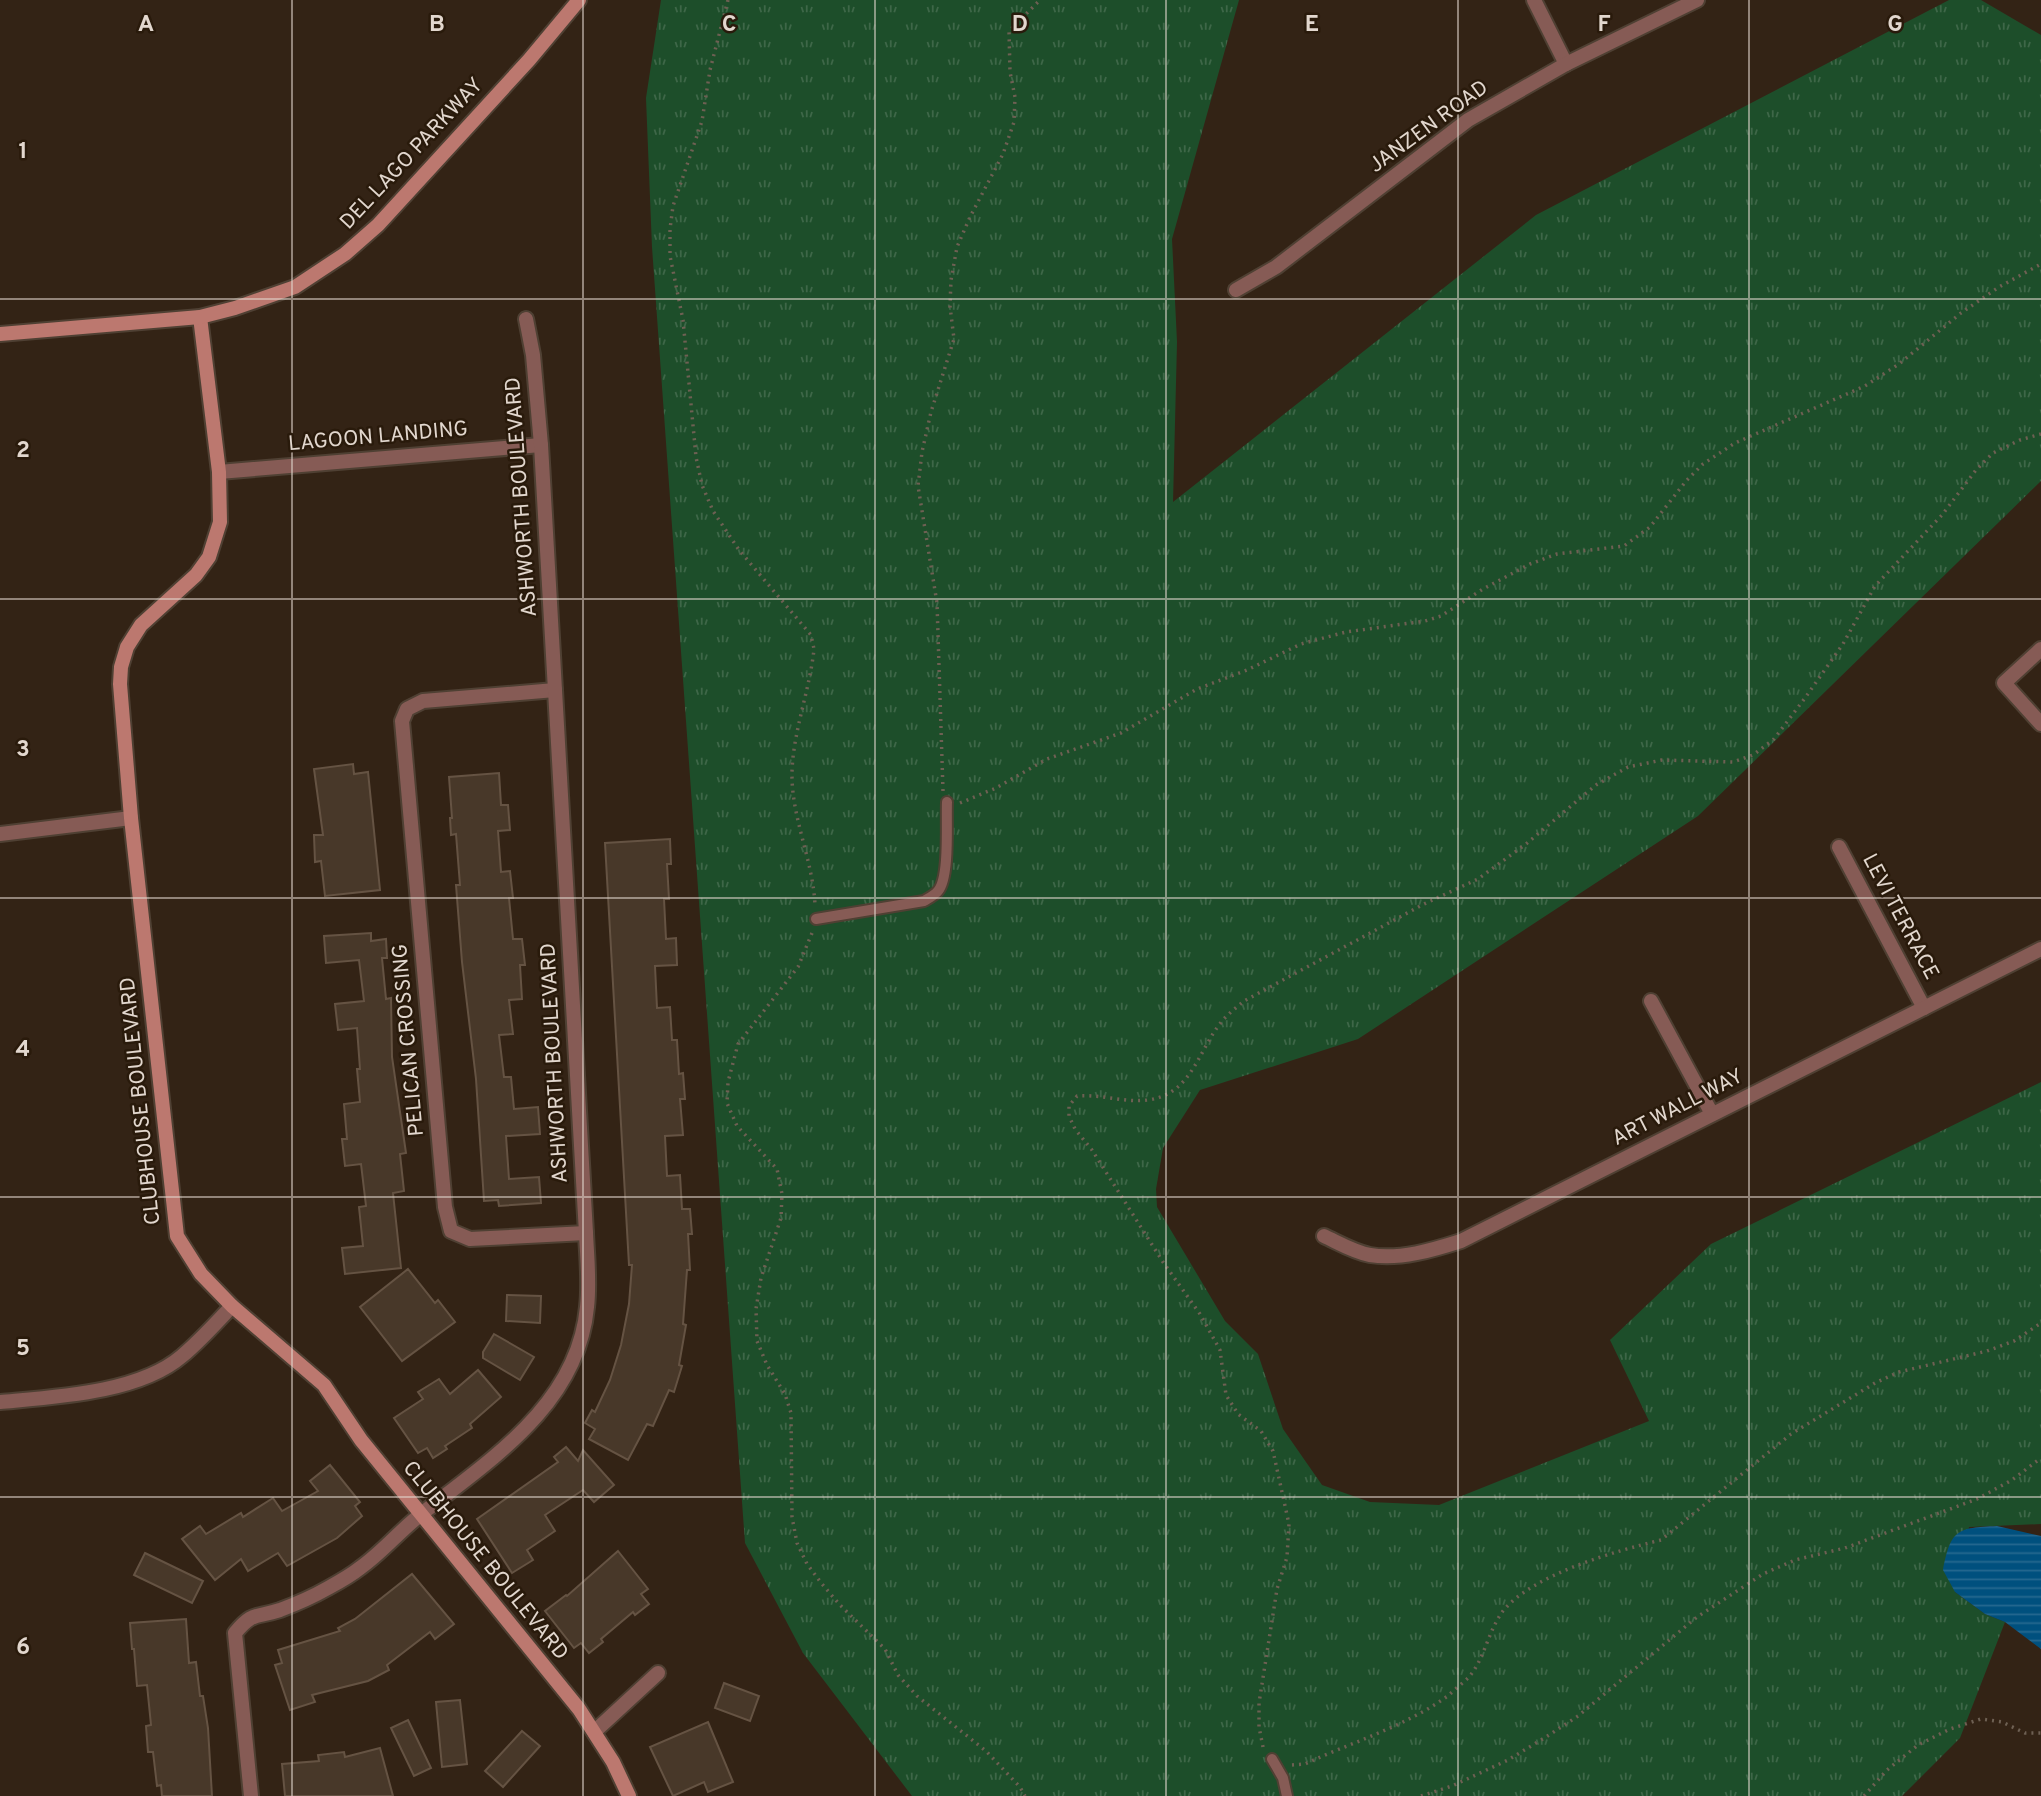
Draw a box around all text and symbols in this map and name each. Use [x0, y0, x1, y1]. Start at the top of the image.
text: A [138, 11, 154, 40]
text: B [429, 11, 445, 40]
text: C [722, 11, 736, 40]
text: D [1012, 11, 1028, 40]
text: E [1305, 11, 1319, 40]
text: F [1597, 11, 1611, 40]
text: G [1887, 11, 1903, 40]
street label: DEL LAGO PARKWAY [335, 72, 489, 236]
street label: JANZEN ROAD [1364, 75, 1494, 179]
text: 1 [18, 138, 28, 167]
street label: ASHWORTH BOULEVARD [500, 376, 544, 618]
street label: LAGOON LANDING [287, 416, 469, 458]
text: 2 [16, 437, 30, 466]
text: 3 [16, 736, 30, 765]
street label: LEVI TERRACE [1855, 849, 1945, 985]
street label: ASHWORTH BOULEVARD [535, 942, 575, 1184]
street label: PELICAN CROSSING [387, 943, 431, 1137]
street label: CLUBHOUSE BOULEVARD [115, 976, 167, 1226]
text: 4 [16, 1036, 30, 1065]
street label: ART WALL WAY [1608, 1063, 1748, 1153]
text: 5 [16, 1335, 30, 1364]
street label: CLUBHOUSE BOULEVARD [396, 1456, 574, 1666]
text: 6 [16, 1634, 30, 1663]

